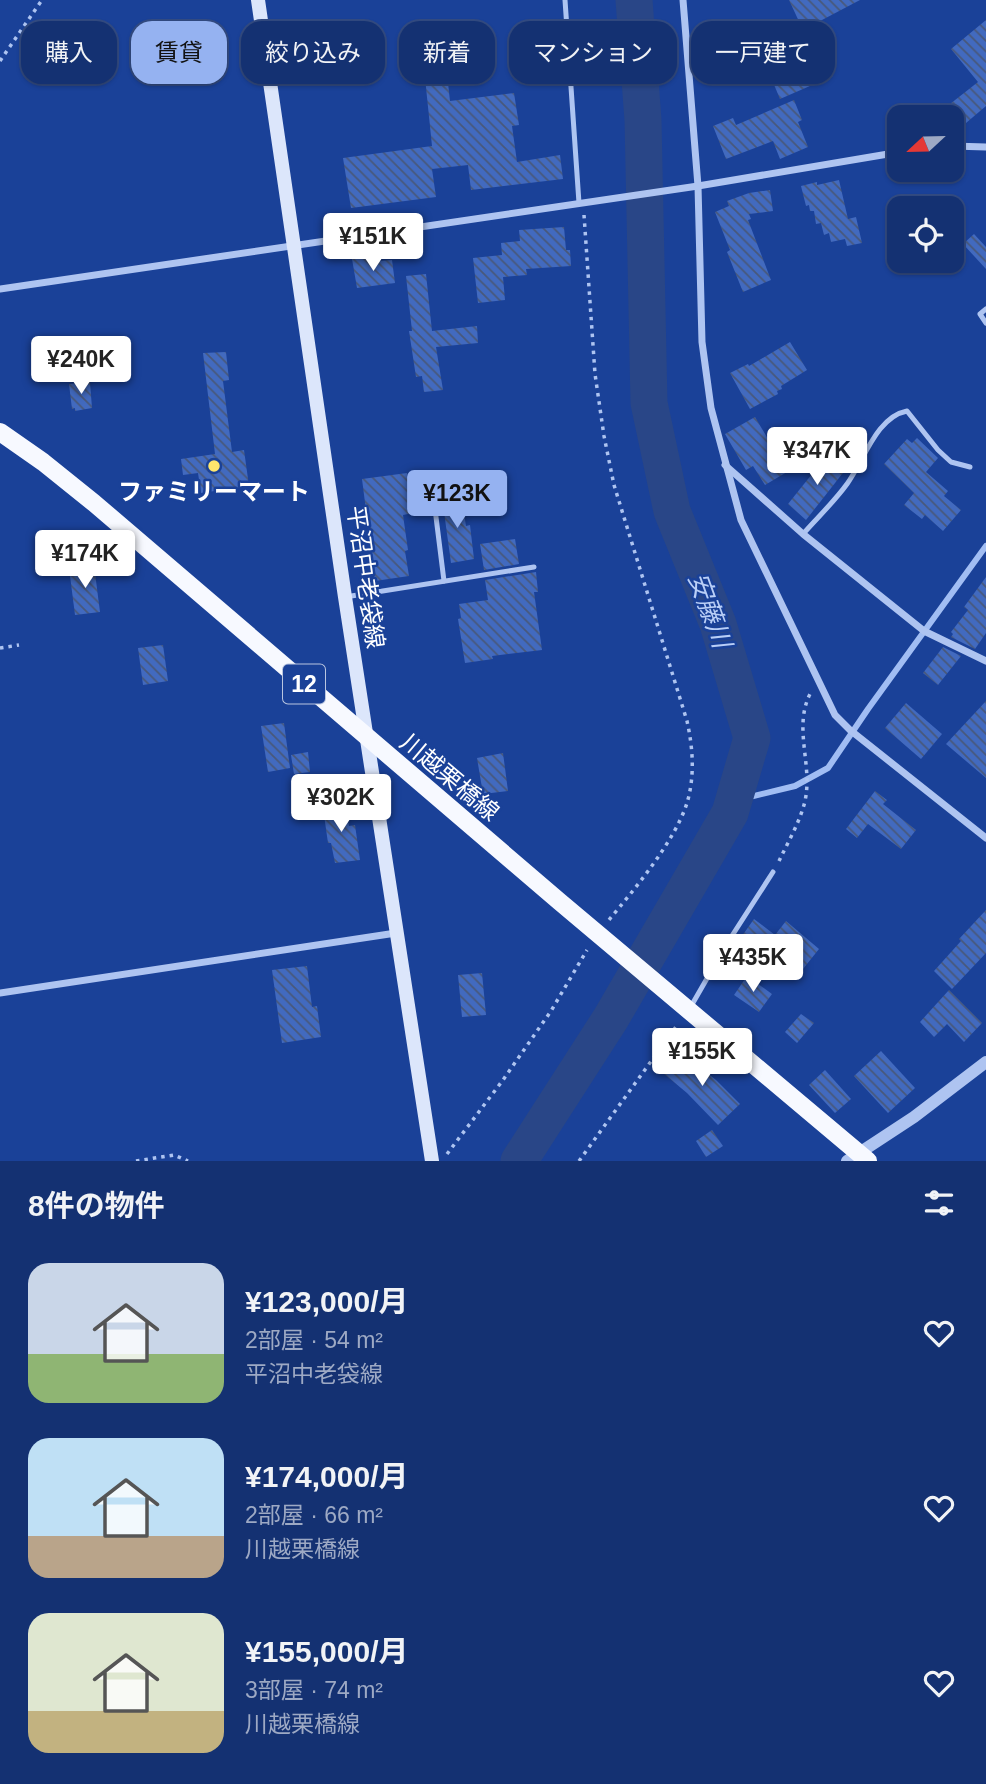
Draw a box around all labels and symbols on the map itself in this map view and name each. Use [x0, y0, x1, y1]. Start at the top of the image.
north arrow [887, 105, 964, 182]
pin: ¥151K [324, 214, 422, 273]
pin: ¥240K [32, 336, 130, 396]
pin: ¥347K [768, 428, 866, 487]
marker: ファミリーマート [206, 458, 222, 474]
pin: ¥123K [408, 470, 506, 530]
place label: ファミリーマート [118, 478, 310, 505]
street label: 平沼中老袋線 [343, 504, 389, 650]
pin: ¥174K [36, 530, 134, 590]
water label: 安藤川 [683, 568, 738, 655]
road number: 12 [283, 664, 325, 704]
street label: 川越栗橋線 [395, 728, 505, 826]
pin: ¥302K [292, 774, 390, 834]
pin: ¥435K [704, 934, 802, 994]
pin: ¥155K [653, 1028, 751, 1088]

